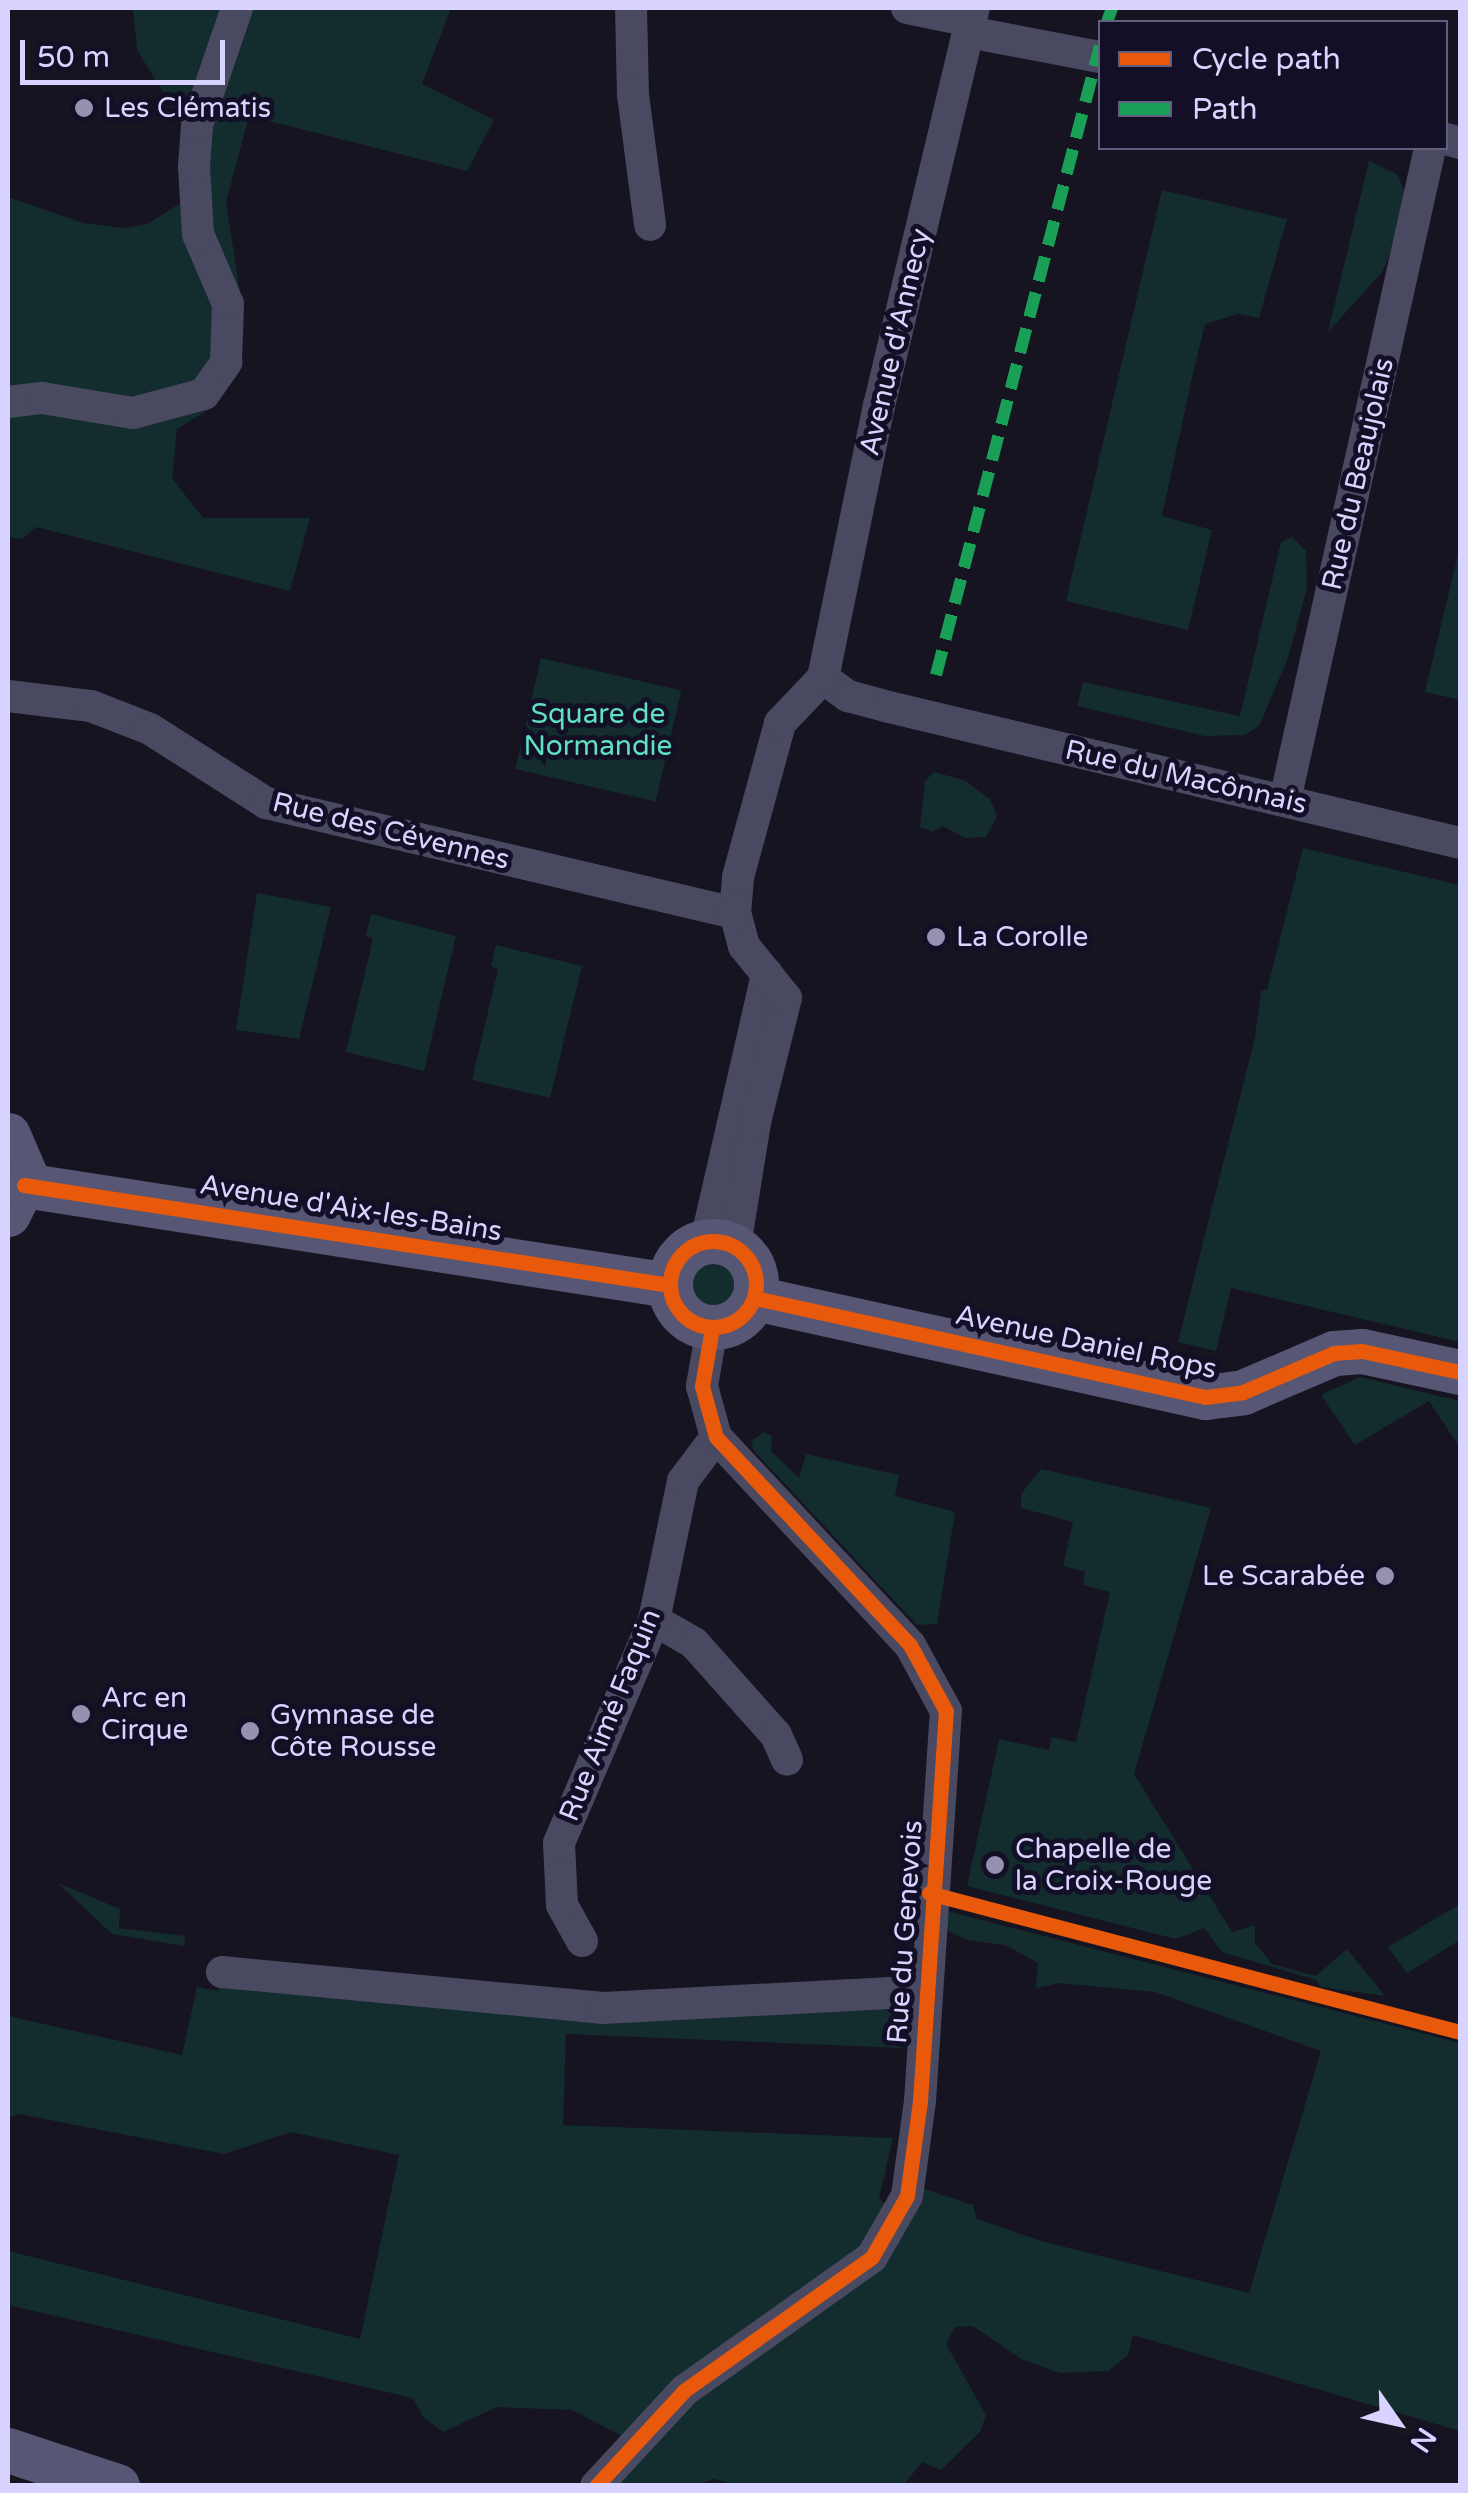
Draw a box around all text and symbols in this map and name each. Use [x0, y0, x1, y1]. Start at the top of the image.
scale bar [25, 20, 230, 82]
legend [1098, 20, 1448, 150]
text: 50 m [37, 39, 110, 76]
text: Cycle path [1192, 41, 1341, 78]
place label: Les Clématis [104, 91, 271, 125]
text: Path [1192, 91, 1258, 128]
marker: Les Clématis [73, 97, 95, 119]
street label: Avenue d'Annecy [853, 225, 937, 459]
street label: Rue du Beaujolais [1315, 355, 1401, 593]
park label: Square de Normandie [524, 697, 672, 763]
street label: Rue du Macônnais [1062, 733, 1310, 821]
street label: Rue des Cévennes [269, 785, 513, 877]
place label: La Corolle [956, 920, 1088, 954]
marker: La Corolle [925, 926, 947, 948]
street label: Avenue d'Aix-les-Bains [198, 1168, 504, 1248]
street label: Avenue Daniel Rops [952, 1298, 1220, 1386]
place label: Le Scarabée [1202, 1559, 1365, 1593]
marker: Le Scarabée [1374, 1565, 1396, 1587]
street label: Rue Aimé Faquin [552, 1604, 668, 1826]
place label: Arc en Cirque [101, 1681, 188, 1747]
place label: Gymnase de Côte Rousse [270, 1698, 436, 1764]
marker: Arc en Cirque [70, 1703, 92, 1725]
marker: Gymnase de Côte Rousse [239, 1720, 261, 1742]
street label: Rue du Genevois [880, 1819, 930, 2045]
place label: Chapelle de la Croix-Rouge [1015, 1832, 1212, 1898]
marker: Chapelle de la Croix-Rouge [984, 1854, 1006, 1876]
north arrow [1348, 2373, 1448, 2473]
text: N [1402, 2421, 1443, 2459]

